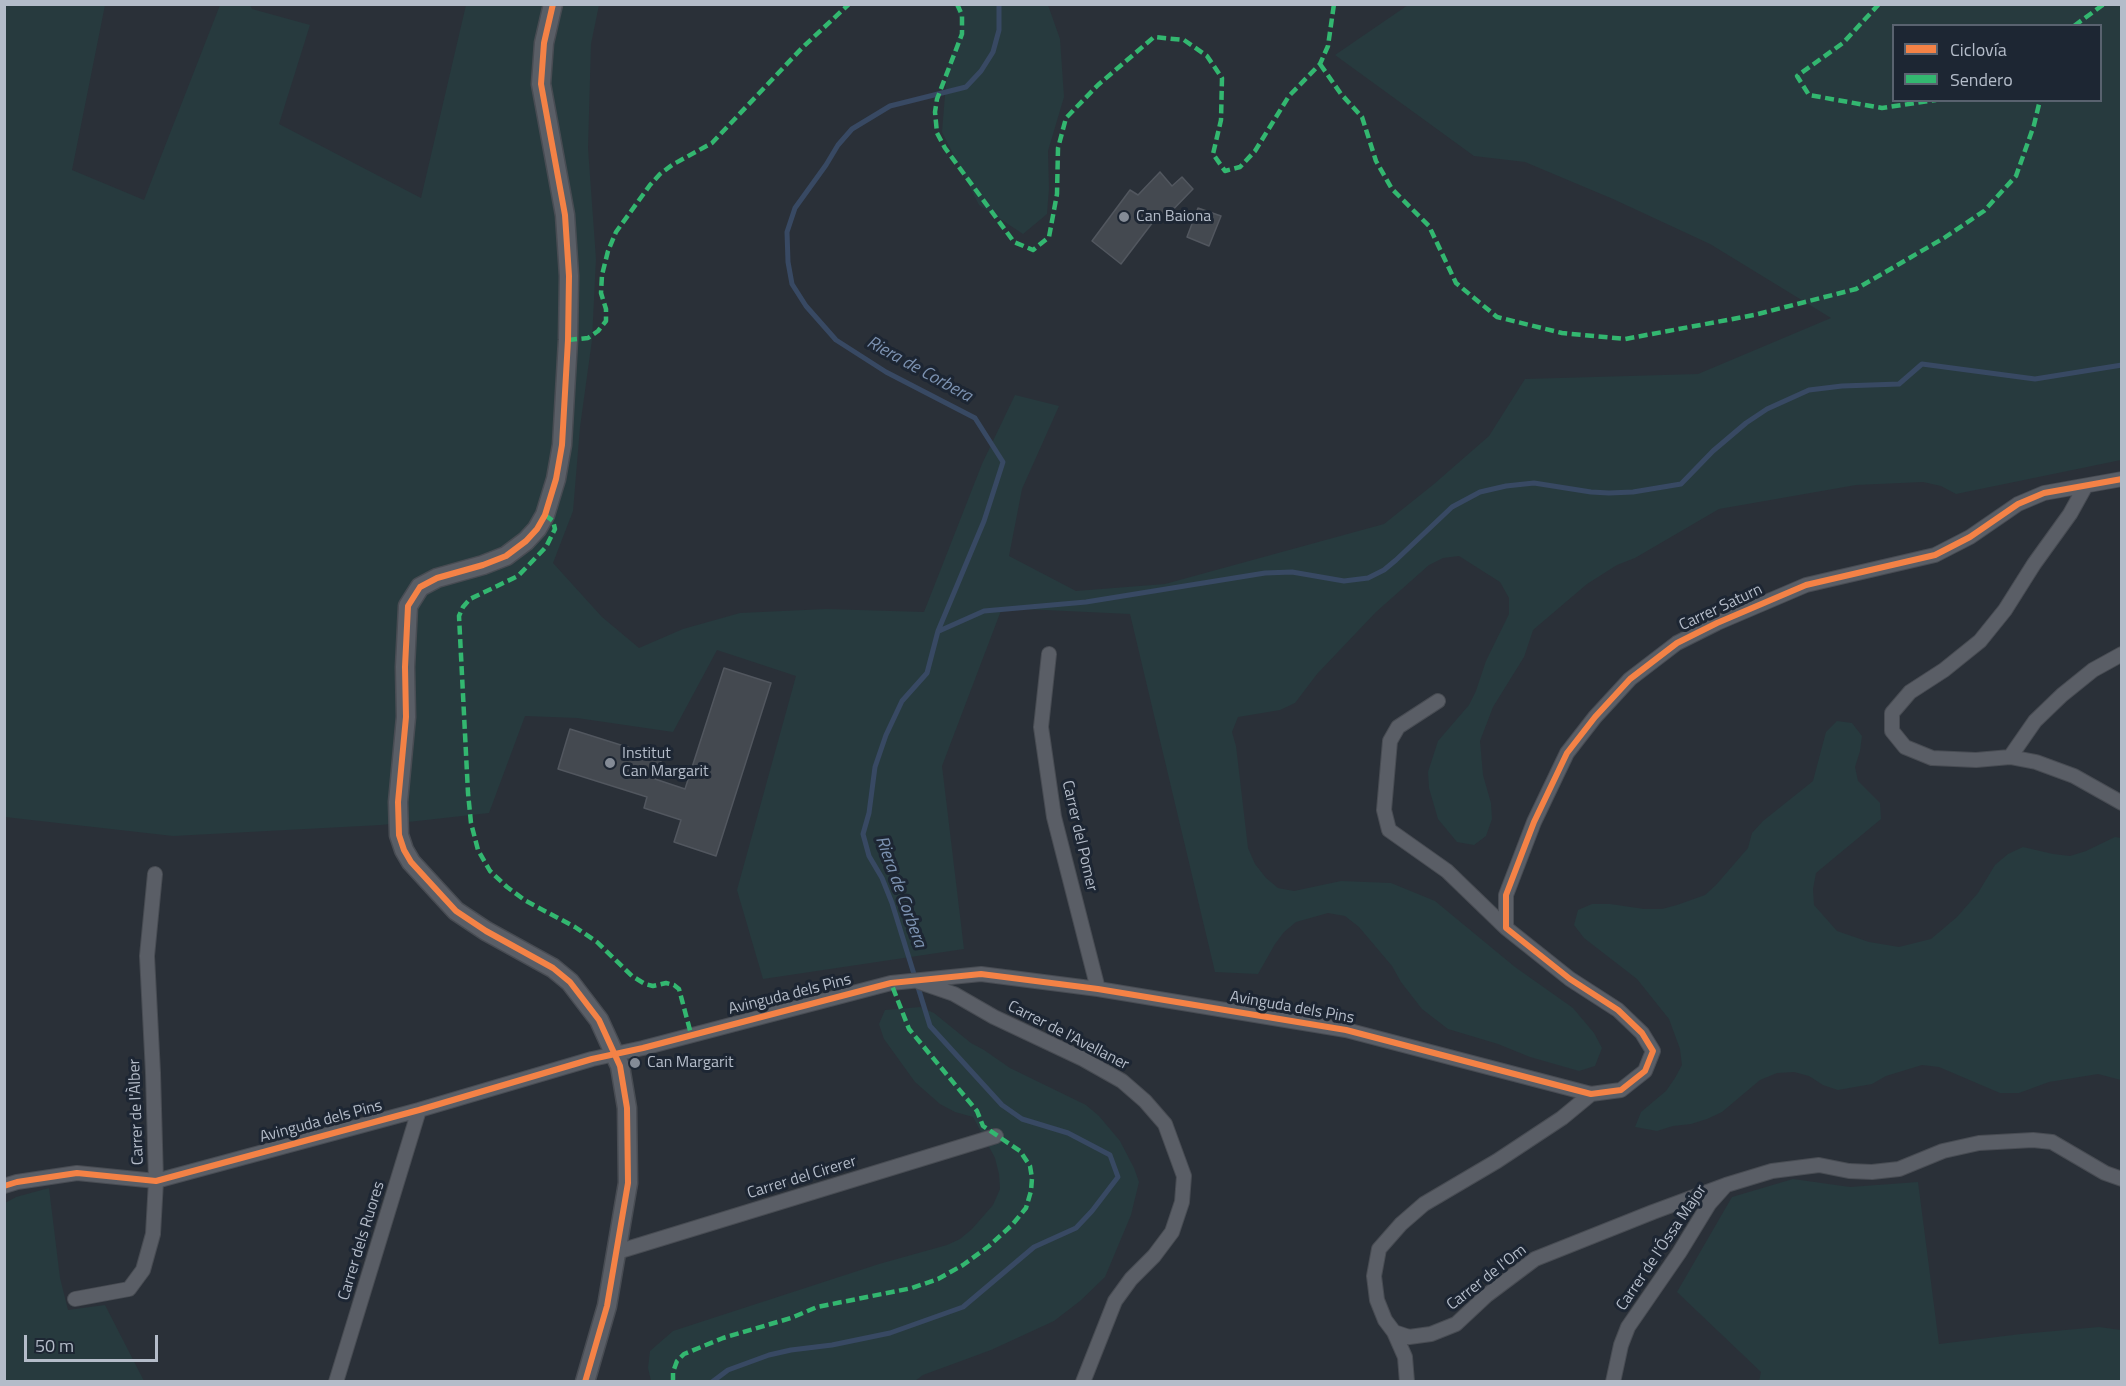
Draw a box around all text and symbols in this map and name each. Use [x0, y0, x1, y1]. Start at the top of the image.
legend [1892, 24, 2102, 102]
text: Ciclovía [1950, 36, 2007, 63]
text: Sendero [1950, 66, 2013, 93]
place label: Can Baiona [1136, 207, 1211, 227]
marker: Can Baiona [1117, 210, 1131, 224]
water label: Riera de Corbera [863, 332, 975, 408]
street label: Carrer Saturn [1676, 580, 1766, 636]
place label: Institut Can Margarit [622, 744, 709, 782]
marker: Institut Can Margarit [603, 756, 617, 770]
street label: Carrer del Pomer [1057, 779, 1101, 893]
water label: Riera de Corbera [870, 833, 930, 951]
street label: Avinguda dels Pins [727, 970, 853, 1020]
street label: Avinguda dels Pins [1228, 988, 1356, 1028]
street label: Carrer de l'Avellaner [1004, 997, 1132, 1075]
place label: Can Margarit [647, 1053, 734, 1073]
marker: Can Margarit [628, 1056, 642, 1070]
street label: Carrer de l'Àlber [126, 1058, 148, 1166]
street label: Avinguda dels Pins [258, 1096, 384, 1148]
street label: Carrer del Cirerer [745, 1152, 859, 1204]
street label: Carrer dels Ruores [335, 1179, 389, 1303]
street label: Carrer de l'Óssa Major [1613, 1181, 1711, 1315]
street label: Carrer de l'Om [1443, 1241, 1531, 1315]
scale bar [27, 1323, 160, 1361]
text: 50 m [35, 1332, 74, 1359]

